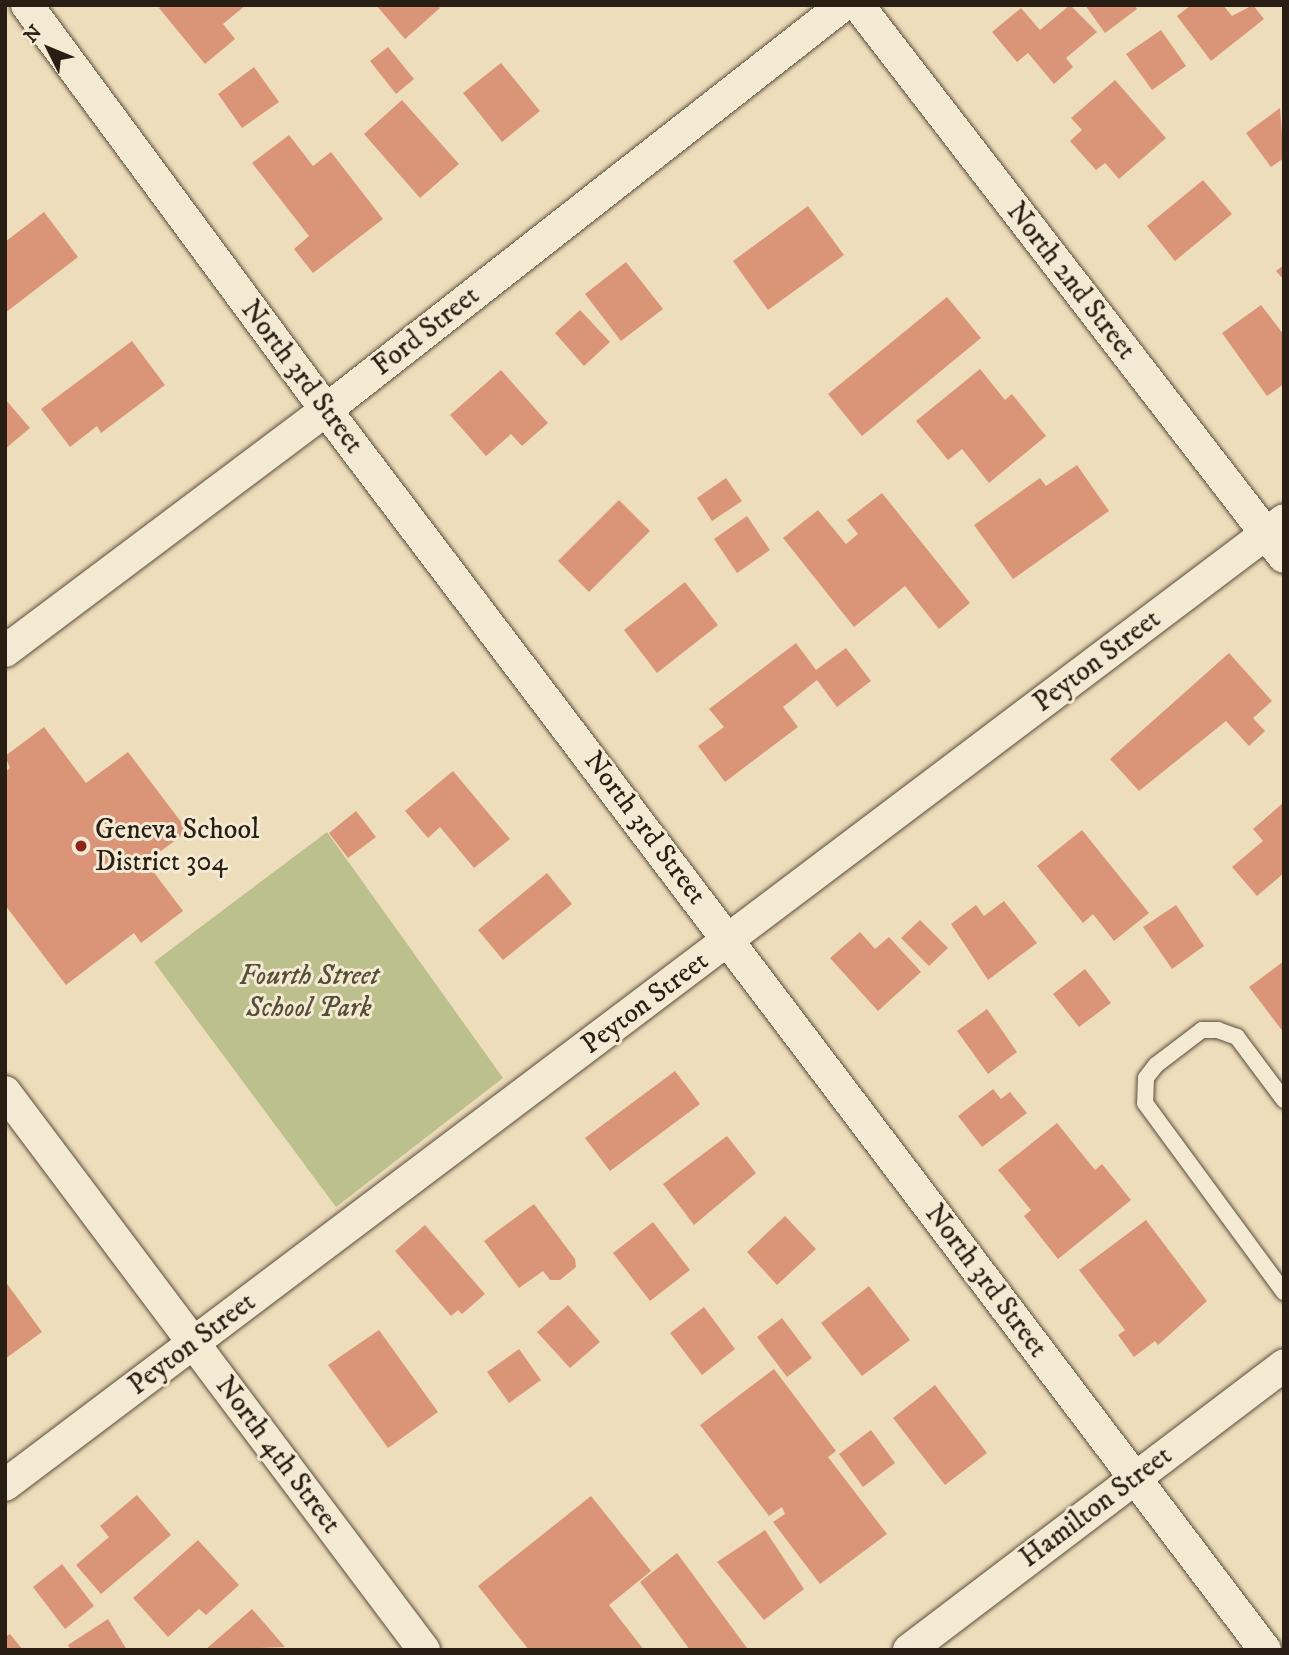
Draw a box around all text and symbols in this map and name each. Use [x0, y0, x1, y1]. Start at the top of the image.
north arrow [14, 14, 84, 84]
text: N [20, 21, 47, 48]
street label: North 2nd Street [999, 196, 1143, 366]
street label: Ford Street [366, 279, 486, 383]
street label: North 3rd Street [234, 294, 370, 460]
street label: Peyton Street [1027, 602, 1167, 720]
street label: North 3rd Street [577, 745, 713, 911]
place label: Geneva School District 304 [95, 813, 259, 879]
marker: Geneva School District 304 [73, 838, 89, 854]
street label: Peyton Street [575, 944, 715, 1062]
park label: Fourth Street School Park [239, 959, 379, 1025]
street label: North 3rd Street [918, 1198, 1054, 1364]
street label: Peyton Street [122, 1285, 262, 1403]
street label: North 4th Street [208, 1370, 348, 1540]
street label: Hamilton Street [1013, 1439, 1179, 1575]

